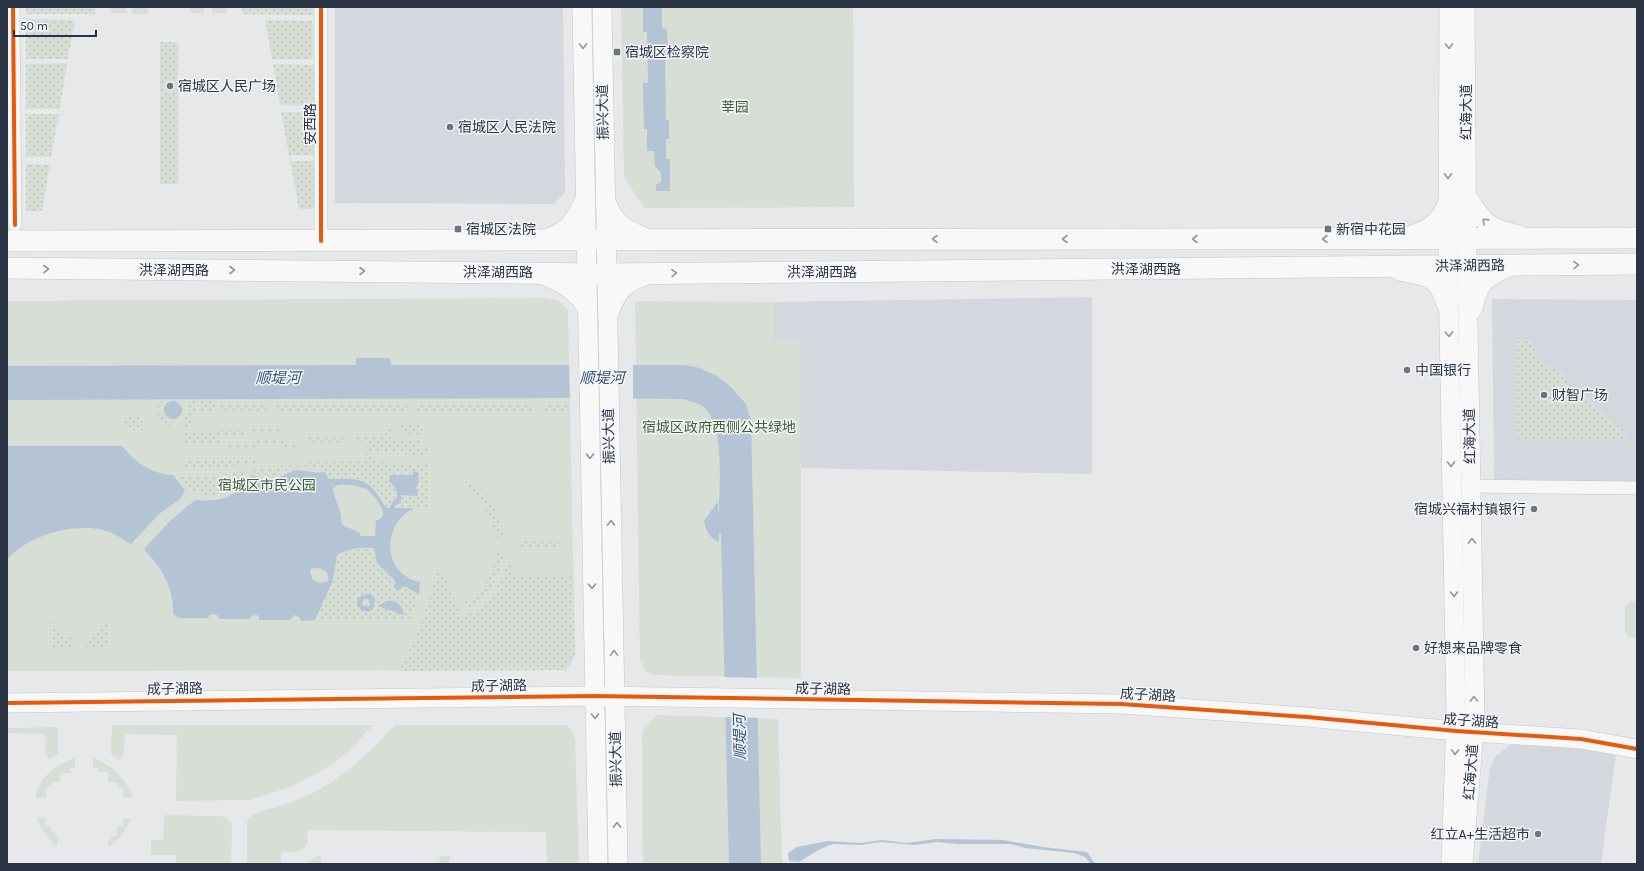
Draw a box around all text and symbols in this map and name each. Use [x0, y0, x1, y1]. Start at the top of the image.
scale bar [14, 12, 96, 38]
text: 50 m [20, 19, 48, 33]
one-way arrow [579, 43, 587, 49]
one-way arrow [1445, 43, 1453, 49]
place label: 宿城区检察院 [625, 44, 709, 61]
marker: 宿城区检察院 [612, 47, 622, 57]
place label: 宿城区人民广场 [178, 78, 276, 95]
marker: 宿城区人民广场 [165, 81, 175, 91]
street label: 振兴大道 [594, 84, 612, 140]
street label: 红海大道 [1458, 84, 1475, 140]
park label: 莘园 [721, 99, 749, 116]
street label: 安西路 [302, 103, 319, 145]
place label: 宿城区人民法院 [458, 119, 556, 136]
marker: 宿城区人民法院 [445, 122, 455, 132]
one-way arrow [1444, 173, 1452, 179]
one-way arrow [1482, 218, 1490, 226]
place label: 宿城区法院 [466, 221, 536, 238]
place label: 新宿中花园 [1336, 221, 1406, 238]
marker: 宿城区法院 [453, 224, 463, 234]
marker: 新宿中花园 [1323, 224, 1333, 234]
one-way arrow [932, 235, 938, 243]
one-way arrow [1062, 235, 1068, 243]
one-way arrow [1192, 235, 1198, 243]
one-way arrow [1322, 235, 1328, 243]
street label: 洪泽湖西路 [1435, 257, 1505, 275]
street label: 洪泽湖西路 [1111, 261, 1181, 278]
one-way arrow [1573, 261, 1579, 269]
street label: 洪泽湖西路 [139, 262, 209, 279]
street label: 洪泽湖西路 [463, 264, 533, 281]
street label: 洪泽湖西路 [787, 264, 857, 281]
one-way arrow [43, 265, 49, 273]
one-way arrow [229, 266, 235, 274]
one-way arrow [359, 267, 365, 275]
one-way arrow [671, 269, 677, 277]
one-way arrow [1445, 331, 1453, 337]
place label: 中国银行 [1415, 362, 1471, 379]
marker: 中国银行 [1402, 365, 1412, 375]
water label: 顺堤河 [255, 369, 303, 387]
water label: 顺堤河 [579, 369, 627, 387]
place label: 财智广场 [1552, 387, 1608, 404]
marker: 财智广场 [1539, 390, 1549, 400]
street label: 振兴大道 [600, 408, 618, 464]
street label: 红海大道 [1461, 408, 1479, 464]
park label: 宿城区政府西侧公共绿地 [642, 419, 796, 436]
one-way arrow [586, 453, 594, 459]
one-way arrow [1447, 461, 1455, 467]
park label: 宿城区市民公园 [218, 477, 316, 494]
place label: 宿城兴福村镇银行 [1414, 501, 1526, 518]
marker: 宿城兴福村镇银行 [1529, 504, 1539, 514]
one-way arrow [607, 520, 615, 526]
one-way arrow [1468, 538, 1476, 544]
one-way arrow [588, 583, 597, 589]
one-way arrow [1449, 591, 1458, 597]
place label: 好想来品牌零食 [1424, 640, 1522, 657]
marker: 好想来品牌零食 [1411, 643, 1421, 653]
one-way arrow [609, 650, 618, 656]
street label: 成子湖路 [471, 677, 527, 695]
street label: 成子湖路 [147, 680, 203, 698]
street label: 成子湖路 [795, 680, 851, 698]
street label: 成子湖路 [1120, 685, 1176, 705]
one-way arrow [1470, 696, 1479, 702]
water label: 顺堤河 [731, 711, 749, 760]
street label: 成子湖路 [1442, 711, 1500, 731]
one-way arrow [591, 713, 599, 719]
street label: 振兴大道 [607, 731, 625, 787]
street label: 红海大道 [1461, 743, 1481, 801]
one-way arrow [1451, 749, 1459, 755]
one-way arrow [613, 822, 621, 828]
place label: 红立A+生活超市 [1431, 826, 1530, 843]
marker: 红立A+生活超市 [1533, 829, 1543, 839]

